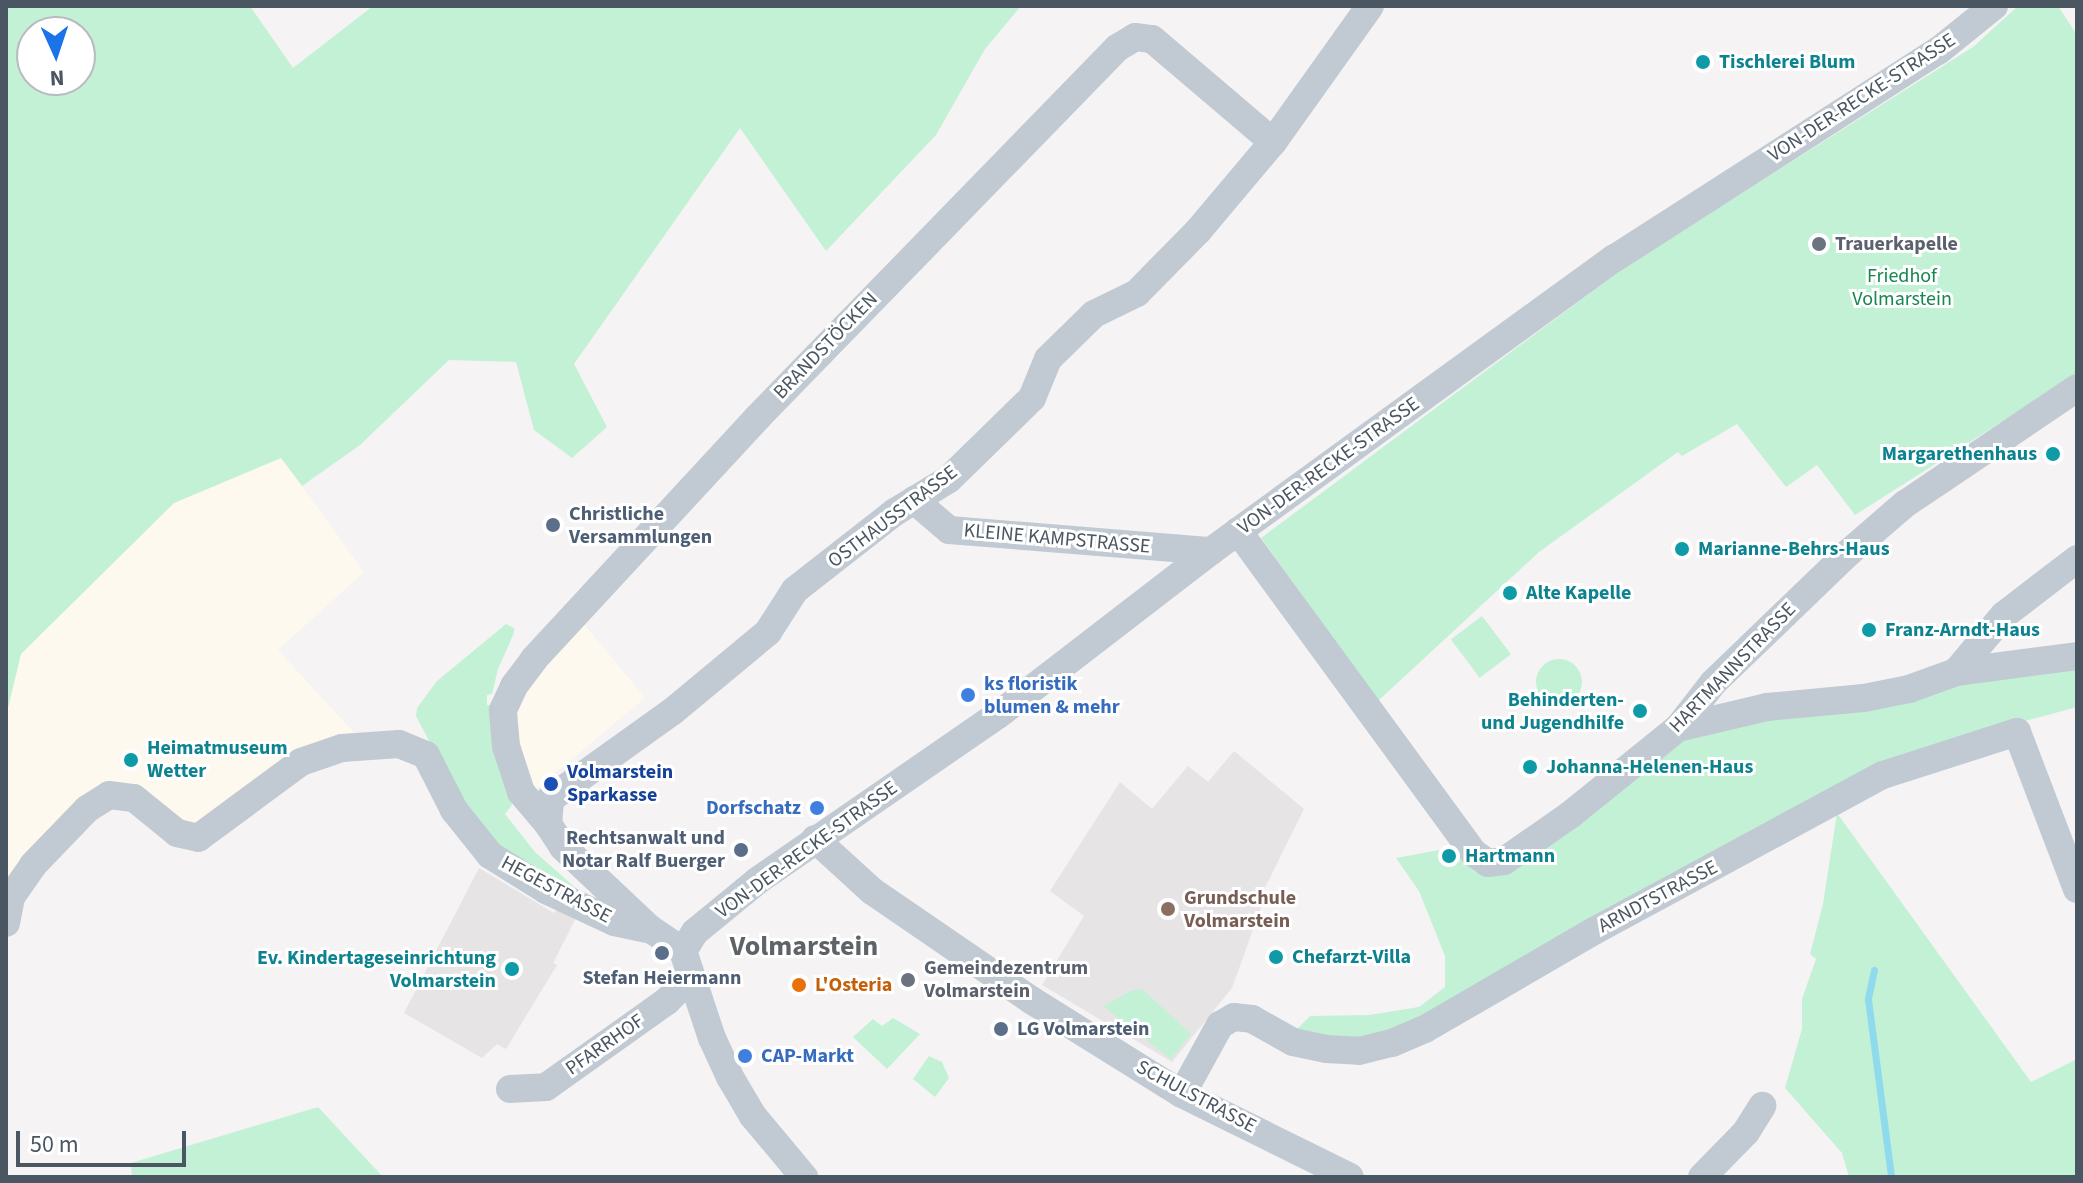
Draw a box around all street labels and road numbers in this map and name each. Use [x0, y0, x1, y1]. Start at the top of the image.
street label: VON-DER-RECKE-STRASSE [1764, 28, 1960, 168]
street label: BRANDSTÖCKEN [769, 288, 883, 404]
street label: VON-DER-RECKE-STRASSE [1234, 392, 1424, 540]
street label: OSTHAUSSTRASSE [824, 461, 962, 573]
street label: KLEINE KAMPSTRASSE [963, 519, 1151, 559]
street label: HARTMANNSTRASSE [1665, 598, 1801, 738]
street label: VON-DER-RECKE-STRASSE [712, 776, 902, 924]
street label: HEGESTRASSE [497, 851, 615, 929]
street label: ARNDTSTRASSE [1594, 855, 1722, 939]
street label: PFARRHOF [561, 1009, 649, 1081]
street label: SCHULSTRASSE [1132, 1055, 1260, 1139]

